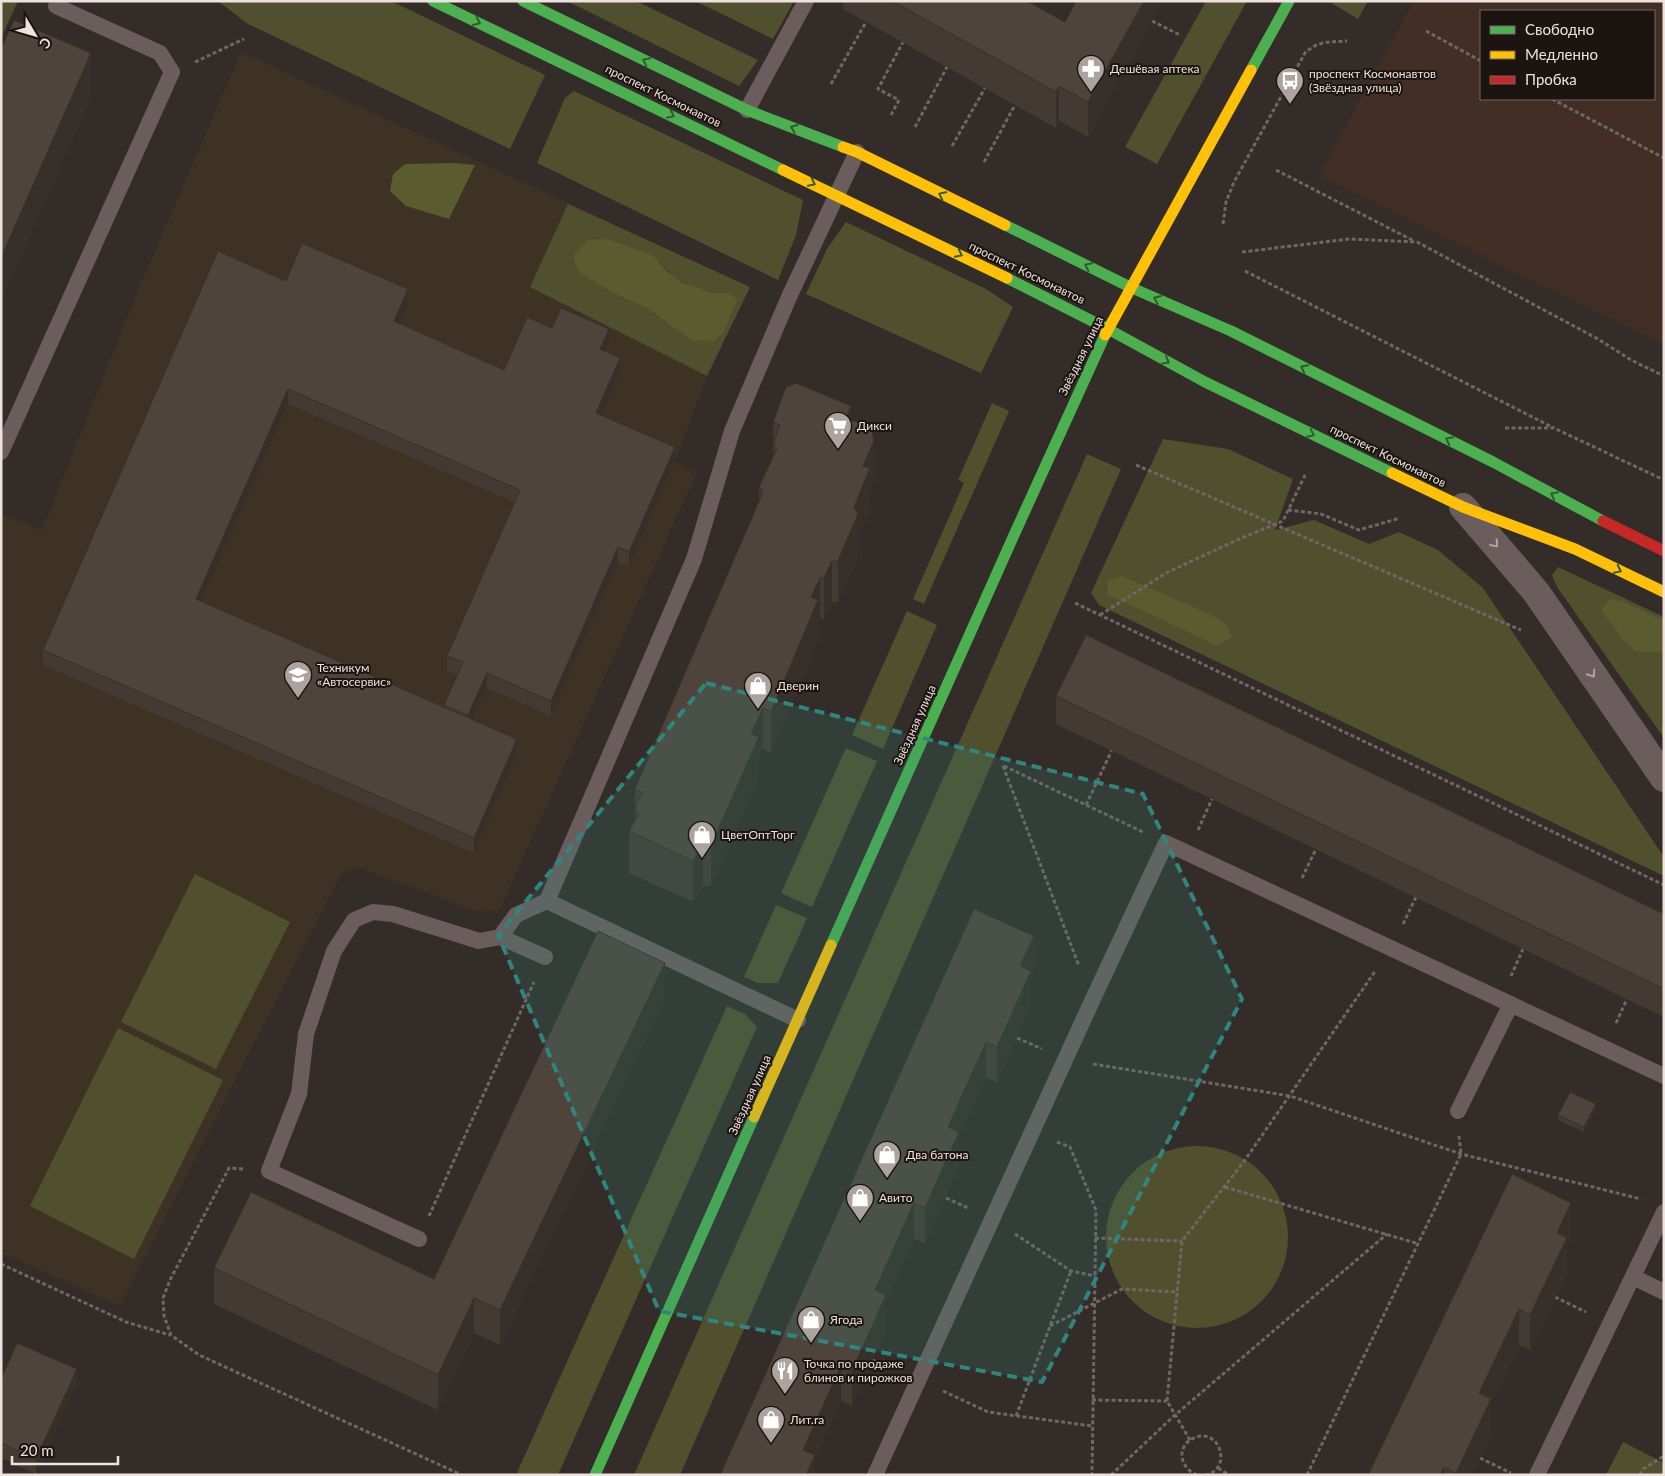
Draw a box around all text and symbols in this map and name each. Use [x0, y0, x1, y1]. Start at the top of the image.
north arrow [10, 10, 60, 60]
legend [1480, 10, 1655, 100]
one-way arrow [472, 16, 481, 26]
text: Свободно [1525, 20, 1594, 38]
text: С [36, 34, 55, 53]
text: Медленно [1525, 45, 1598, 63]
pharmacy icon: Дешёвая аптека [1076, 54, 1106, 93]
one-way arrow [642, 57, 651, 67]
street label: проспект Космонавтов [603, 61, 724, 130]
place label: Дешёвая аптека [1110, 61, 1200, 76]
bus stop icon: проспект Космонавтов (Звёздная улица) [1275, 66, 1305, 105]
place label: проспект Космонавтов (Звёздная улица) [1309, 66, 1436, 95]
text: Пробка [1525, 70, 1577, 88]
one-way arrow [666, 109, 675, 119]
one-way arrow [790, 124, 799, 134]
one-way arrow [807, 177, 816, 187]
one-way arrow [939, 191, 948, 201]
street label: проспект Космонавтов [967, 238, 1088, 307]
one-way arrow [954, 248, 963, 258]
one-way arrow [1084, 262, 1093, 272]
one-way arrow [1153, 294, 1162, 305]
street label: Звёздная улица [1055, 314, 1106, 398]
one-way arrow [1161, 354, 1170, 364]
one-way arrow [1300, 363, 1309, 374]
supermarket icon: Дикси [823, 411, 853, 450]
place label: Дикси [857, 418, 892, 433]
street label: проспект Космонавтов [1328, 421, 1449, 490]
one-way arrow [1306, 428, 1315, 438]
one-way arrow [1446, 436, 1455, 446]
one-way arrow [1550, 491, 1559, 501]
one-way arrow [1489, 539, 1498, 548]
one-way arrow [1613, 564, 1622, 574]
school or university icon: Техникум «Автосервис» [283, 660, 313, 699]
place label: Техникум «Автосервис» [317, 660, 391, 689]
one-way arrow [1586, 668, 1595, 678]
shop icon: Дверин [743, 671, 773, 710]
place label: Дверин [777, 678, 819, 693]
street label: Звёздная улица [890, 682, 939, 767]
shop icon: ЦветОптТорг [687, 820, 717, 859]
place label: ЦветОптТорг [721, 827, 795, 842]
street label: Звёздная улица [725, 1052, 774, 1137]
shop icon: Два батона [872, 1140, 902, 1179]
place label: Два батона [906, 1147, 969, 1162]
shop icon: Авито [845, 1183, 875, 1222]
place label: Авито [879, 1190, 913, 1205]
shop icon: Ягода [796, 1305, 826, 1344]
place label: Ягода [829, 1312, 863, 1327]
restaurant icon: Точка по продаже блинов и пирожков [770, 1356, 800, 1395]
place label: Точка по продаже блинов и пирожков [804, 1356, 913, 1385]
shop icon: Лит.ra [756, 1405, 786, 1444]
place label: Лит.ra [789, 1412, 824, 1427]
scale bar [12, 1434, 119, 1466]
text: 20 m [20, 1441, 54, 1459]

